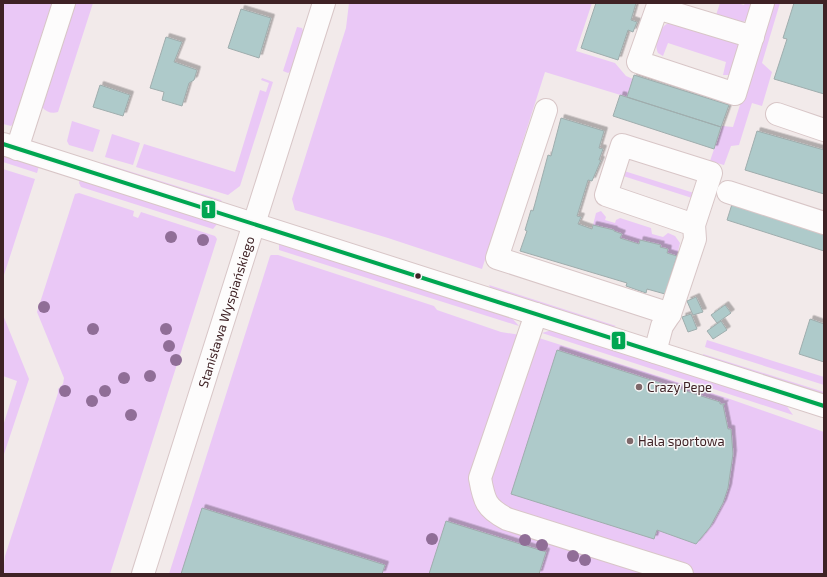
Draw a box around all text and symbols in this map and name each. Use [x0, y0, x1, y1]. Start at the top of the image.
line badge: 1 [201, 200, 216, 219]
text: 1 [206, 202, 210, 215]
street label: Stanisława Wyspiańskiego [195, 234, 258, 390]
unlabelled marker [413, 271, 423, 281]
line badge: 1 [611, 331, 626, 350]
text: 1 [617, 333, 621, 346]
place label: Crazy Pepe [647, 379, 712, 395]
marker: Crazy Pepe [634, 382, 644, 392]
place label: Hala sportowa [638, 433, 725, 449]
marker: Hala sportowa [625, 436, 635, 446]

